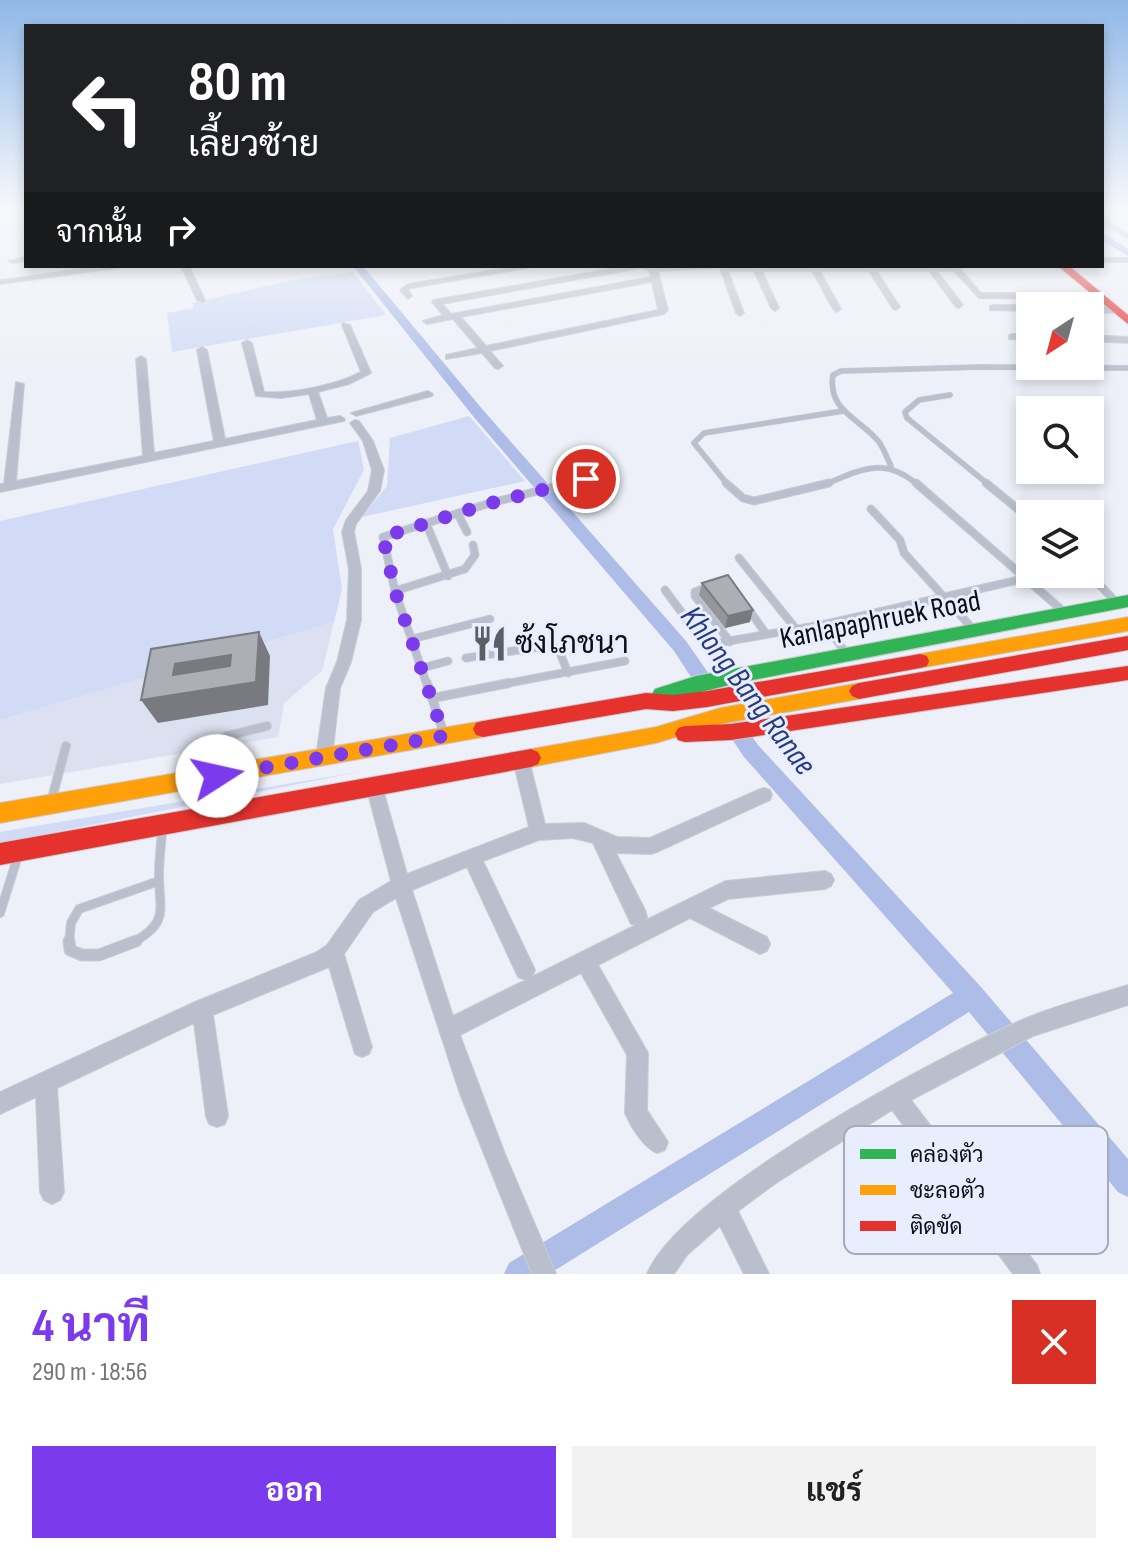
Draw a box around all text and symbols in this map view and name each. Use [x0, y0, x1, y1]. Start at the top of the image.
text: 80 m [188, 50, 287, 117]
icon: left [56, 56, 160, 160]
text: เลี้ยวซ้าย [188, 124, 319, 167]
icon: right [159, 208, 203, 252]
text: จากนั้น [56, 215, 143, 251]
north arrow [1016, 292, 1104, 380]
map controls [1016, 292, 1104, 588]
button: search [1016, 396, 1104, 484]
pin [552, 445, 620, 513]
icon: arrive [564, 457, 608, 501]
button: layers [1016, 500, 1104, 588]
street label: Kanlapaphruek Road [777, 583, 984, 657]
water label: Khlong Bang Ranae [671, 598, 824, 783]
place label: ซ้งโภชนา [515, 622, 629, 662]
restaurant icon: ซ้งโภชนา [470, 624, 508, 662]
position arrow [175, 734, 259, 818]
legend [844, 1126, 1108, 1254]
text: คล่องตัว [910, 1141, 984, 1169]
text: ชะลอตัว [910, 1177, 985, 1205]
text: ติดขัด [910, 1213, 962, 1241]
text: 4 นาที [32, 1298, 150, 1355]
button: close [1012, 1300, 1096, 1384]
text: 290 m · 18:56 [32, 1357, 147, 1388]
button: ออก [32, 1446, 556, 1538]
button: แชร์ [572, 1446, 1096, 1538]

